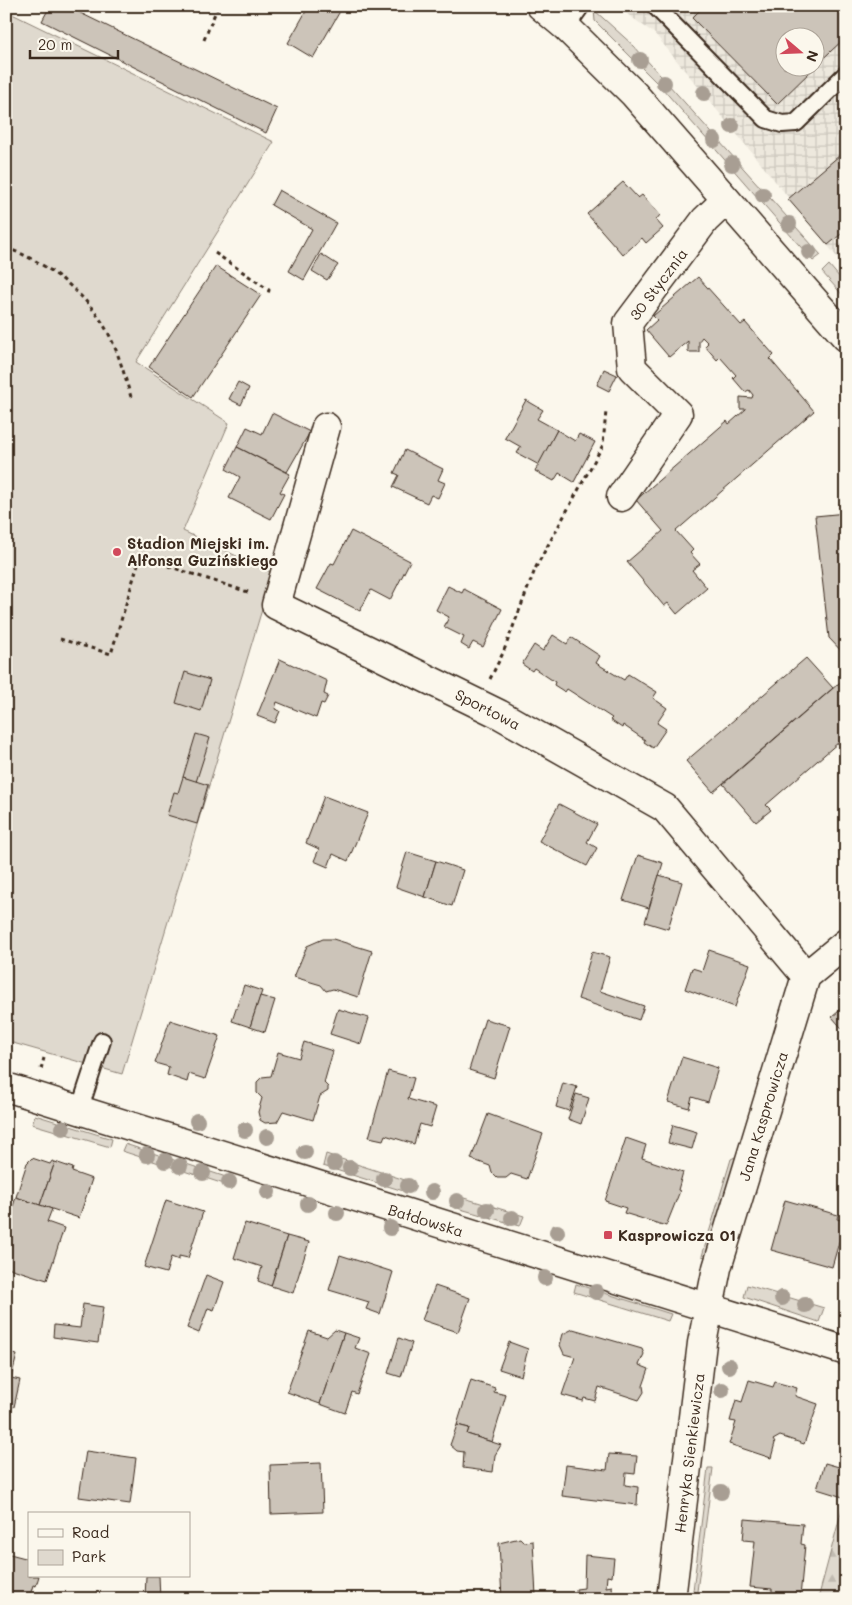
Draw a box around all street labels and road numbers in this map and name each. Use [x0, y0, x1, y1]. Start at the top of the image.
street label: 30 Stycznia [624, 244, 692, 324]
street label: Sportowa [452, 684, 524, 734]
street label: Jana Kasprowicza [734, 1049, 792, 1183]
street label: Bałdowska [386, 1199, 466, 1241]
street label: Henryka Sienkiewicza [669, 1372, 709, 1534]

